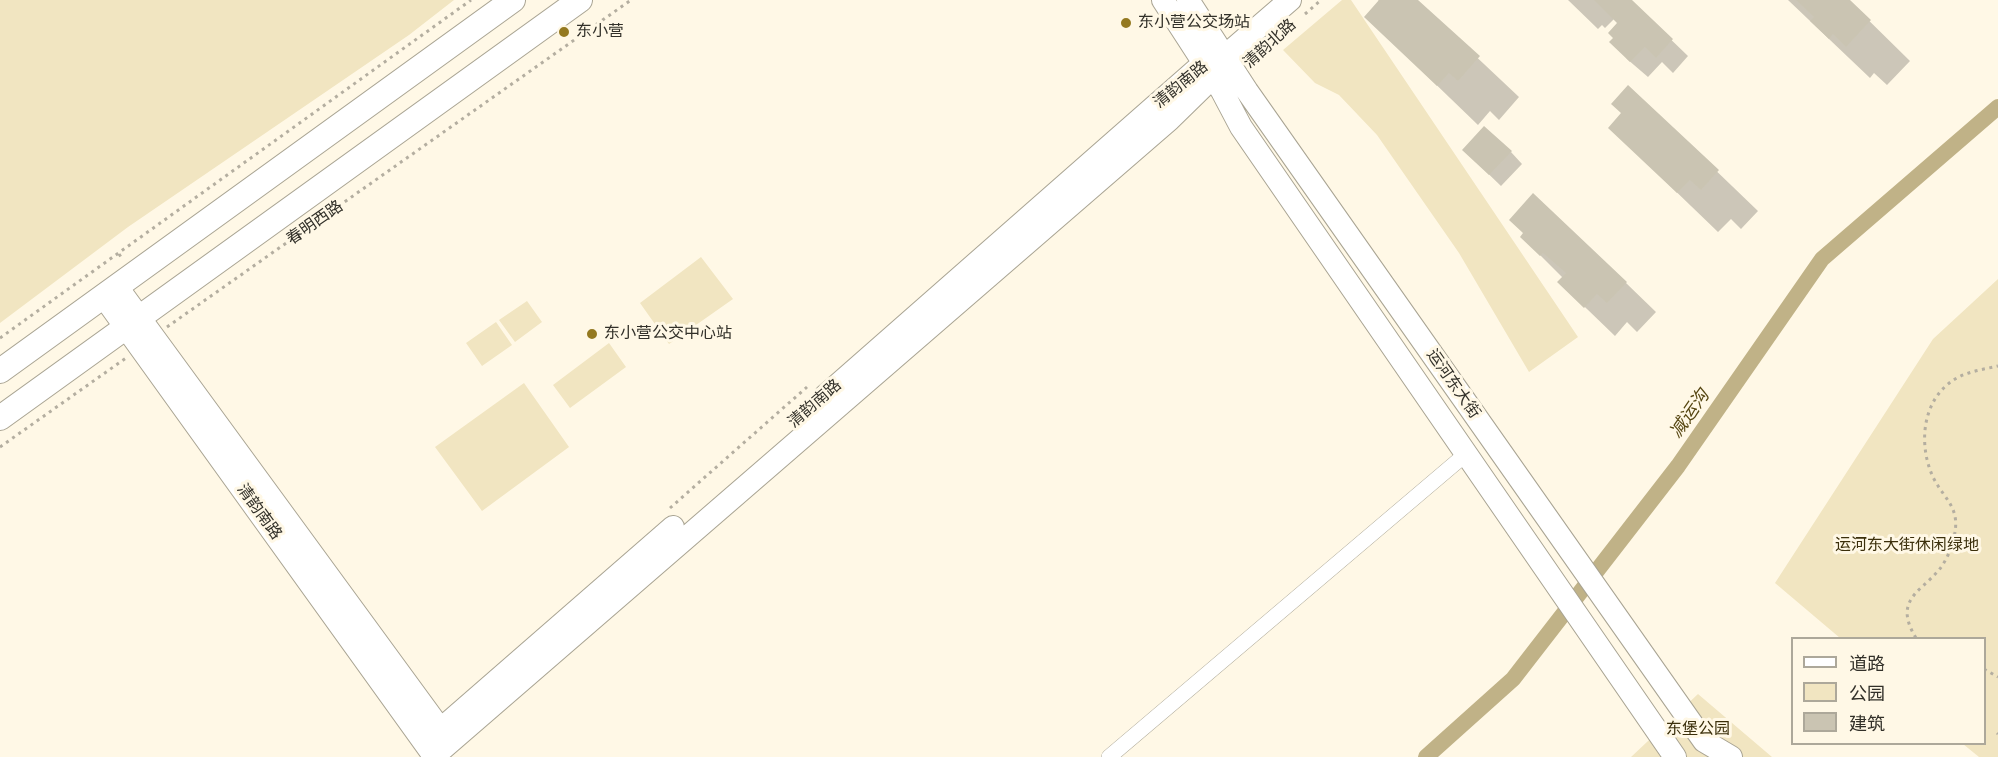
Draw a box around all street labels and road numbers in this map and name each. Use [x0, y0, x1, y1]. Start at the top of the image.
street label: 清韵北路 [1240, 15, 1300, 73]
street label: 清韵南路 [1150, 57, 1212, 113]
street label: 春明西路 [283, 197, 347, 249]
street label: 运河东大街 [1422, 346, 1484, 422]
street label: 清韵南路 [785, 376, 845, 432]
street label: 清韵南路 [232, 480, 286, 544]

